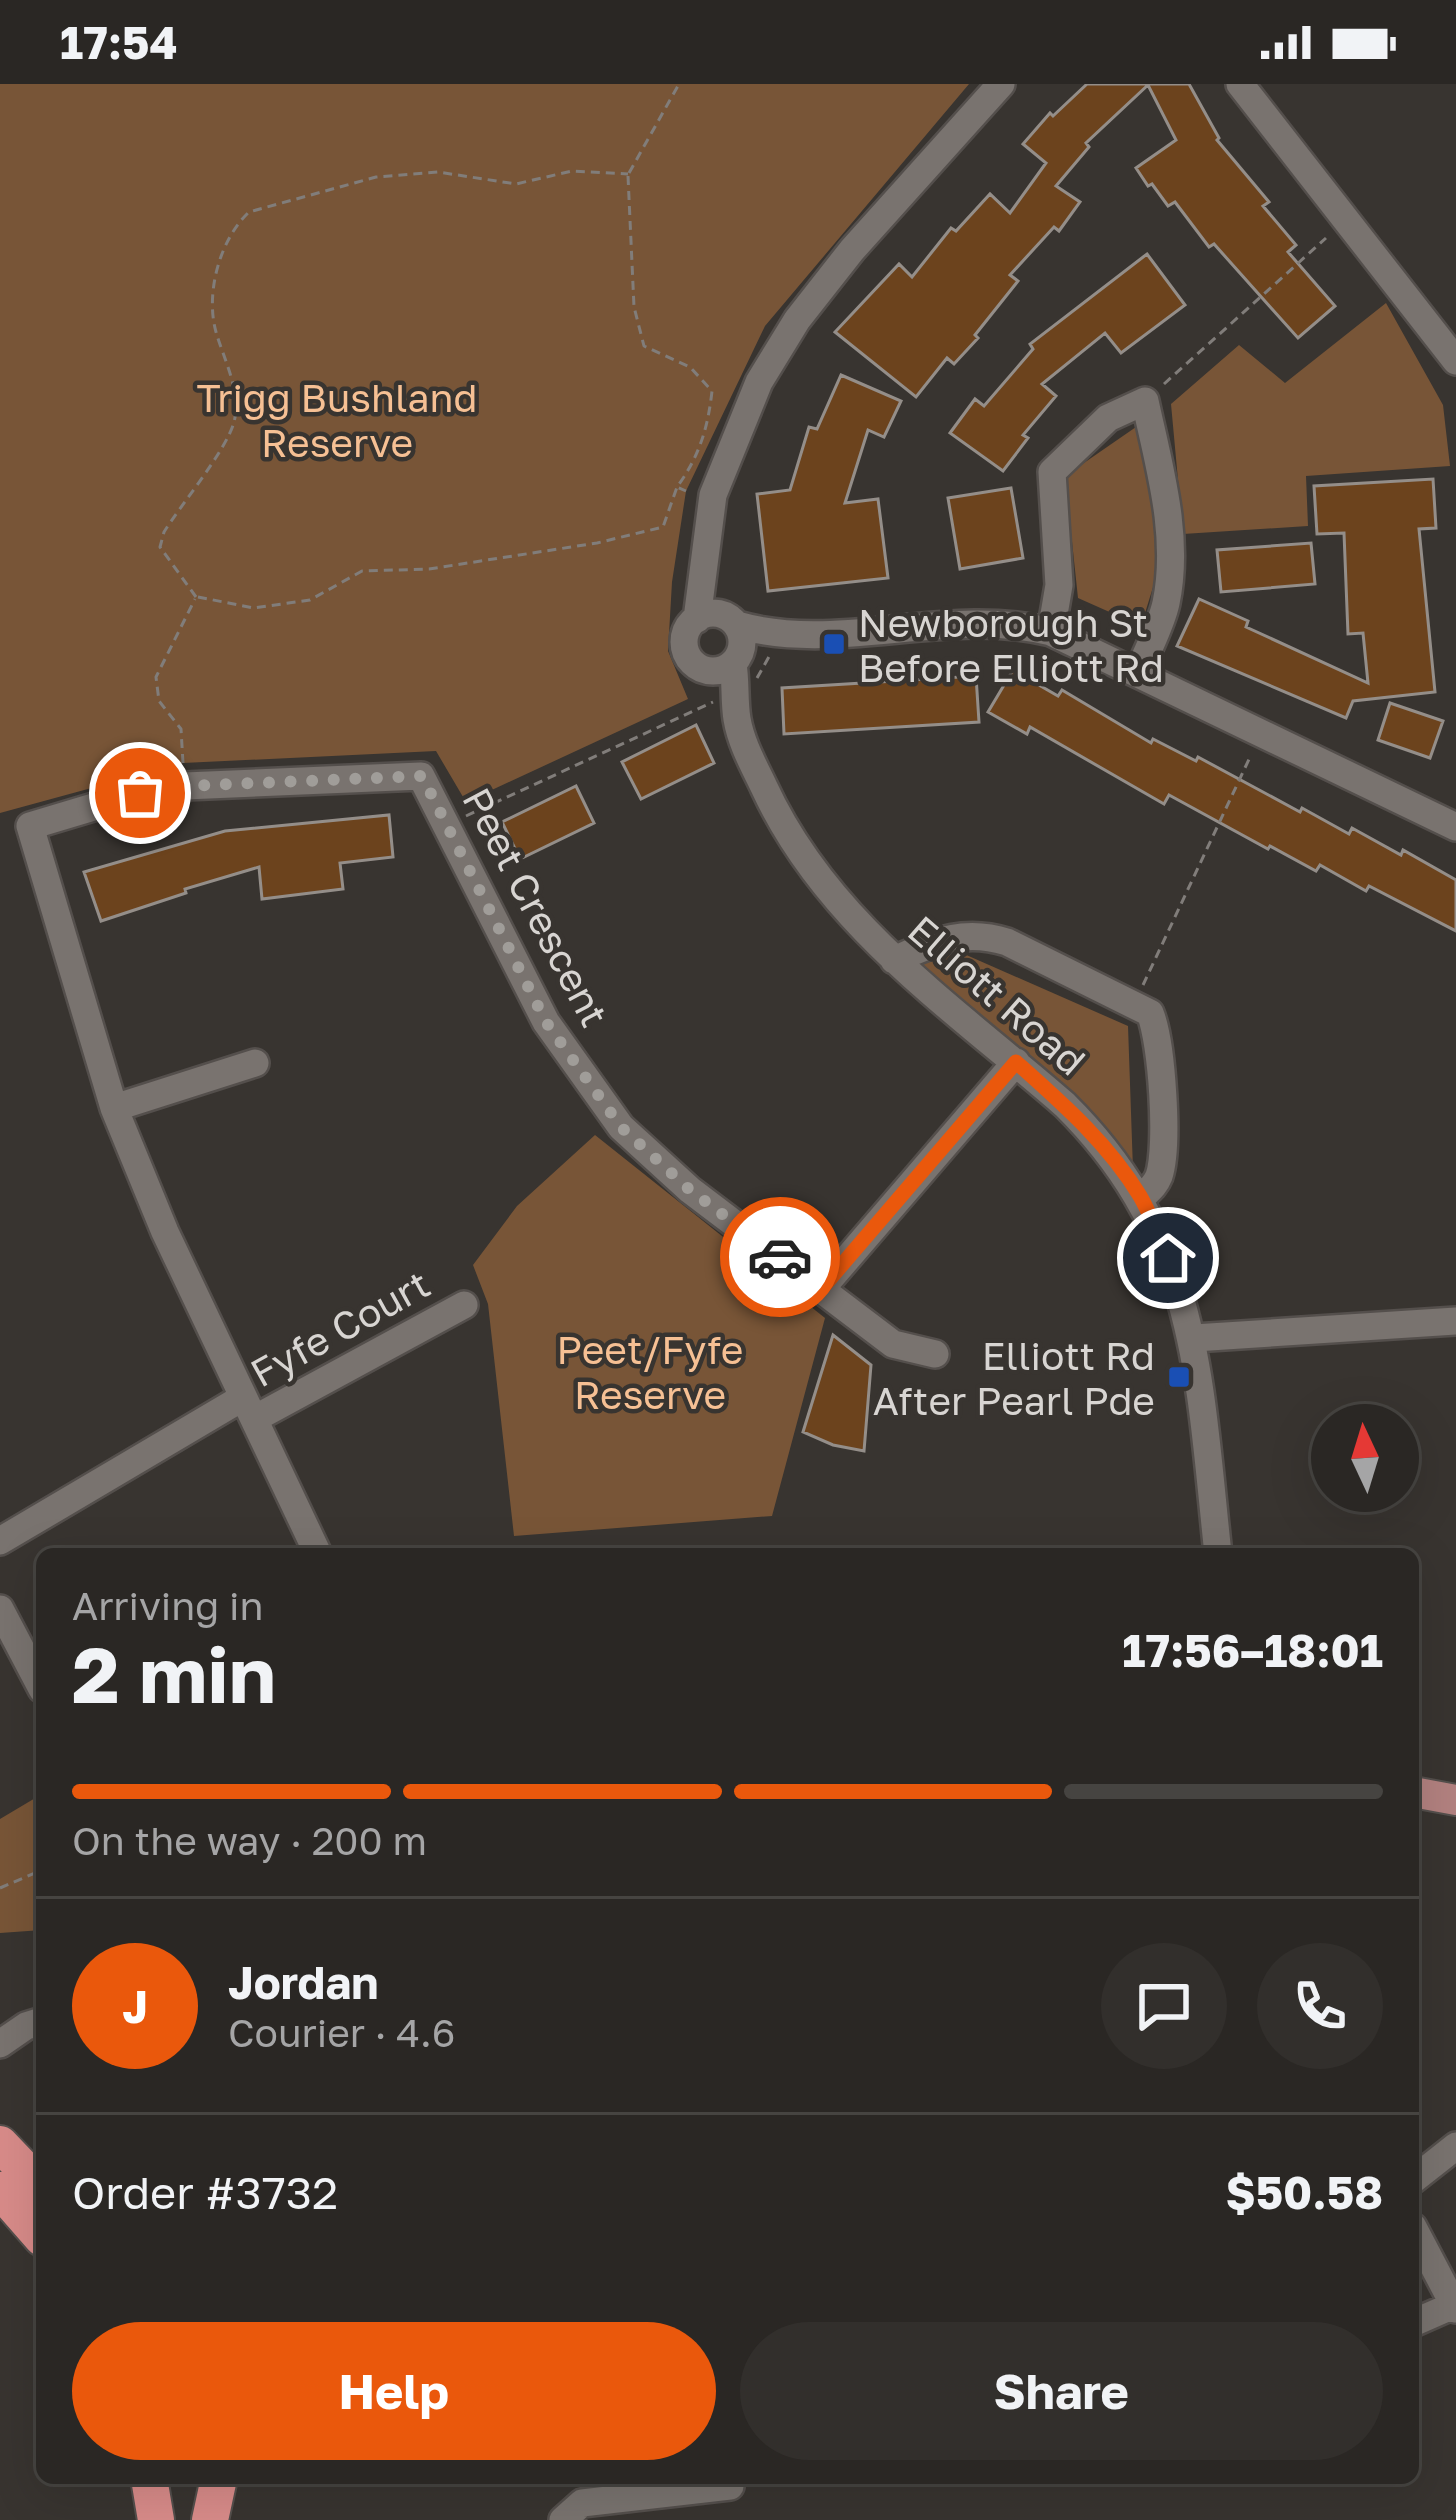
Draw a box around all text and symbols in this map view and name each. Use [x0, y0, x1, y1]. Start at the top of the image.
text: 17:54 [60, 15, 178, 69]
park label: Trigg Bushland Reserve [197, 374, 477, 466]
place label: Newborough St Before Elliott Rd [858, 599, 1164, 691]
marker: Newborough St Before Elliott Rd [821, 631, 847, 657]
pin [89, 742, 191, 844]
icon: bag [107, 760, 173, 826]
street label: Peet Crescent [453, 780, 619, 1034]
street label: Elliott Road [899, 906, 1095, 1084]
courier [720, 1197, 840, 1317]
pin [1117, 1207, 1219, 1309]
icon: car [747, 1224, 813, 1290]
icon: home [1135, 1225, 1201, 1291]
street label: Fyfe Court [242, 1260, 438, 1396]
park label: Peet/Fyfe Reserve [556, 1326, 744, 1418]
place label: Elliott Rd After Pearl Pde [873, 1332, 1155, 1424]
marker: Elliott Rd After Pearl Pde [1166, 1364, 1192, 1390]
north arrow [1311, 1404, 1419, 1512]
map controls [1311, 1404, 1419, 1512]
text: Arriving in [72, 1582, 263, 1629]
text: 17:56–18:01 [1122, 1623, 1383, 1677]
text: 2 min [72, 1627, 276, 1720]
text: On the way · 200 m [72, 1817, 427, 1864]
button: chat [1101, 1943, 1227, 2069]
button: phone [1257, 1943, 1383, 2069]
text: Jordan [228, 1955, 379, 2009]
text: J [122, 1979, 148, 2033]
text: Courier · 4.6 [228, 2009, 455, 2056]
text: Order #3732 [72, 2165, 338, 2219]
text: $50.58 [1225, 2165, 1383, 2219]
button: Help [72, 2322, 716, 2460]
button: Share [740, 2322, 1383, 2460]

